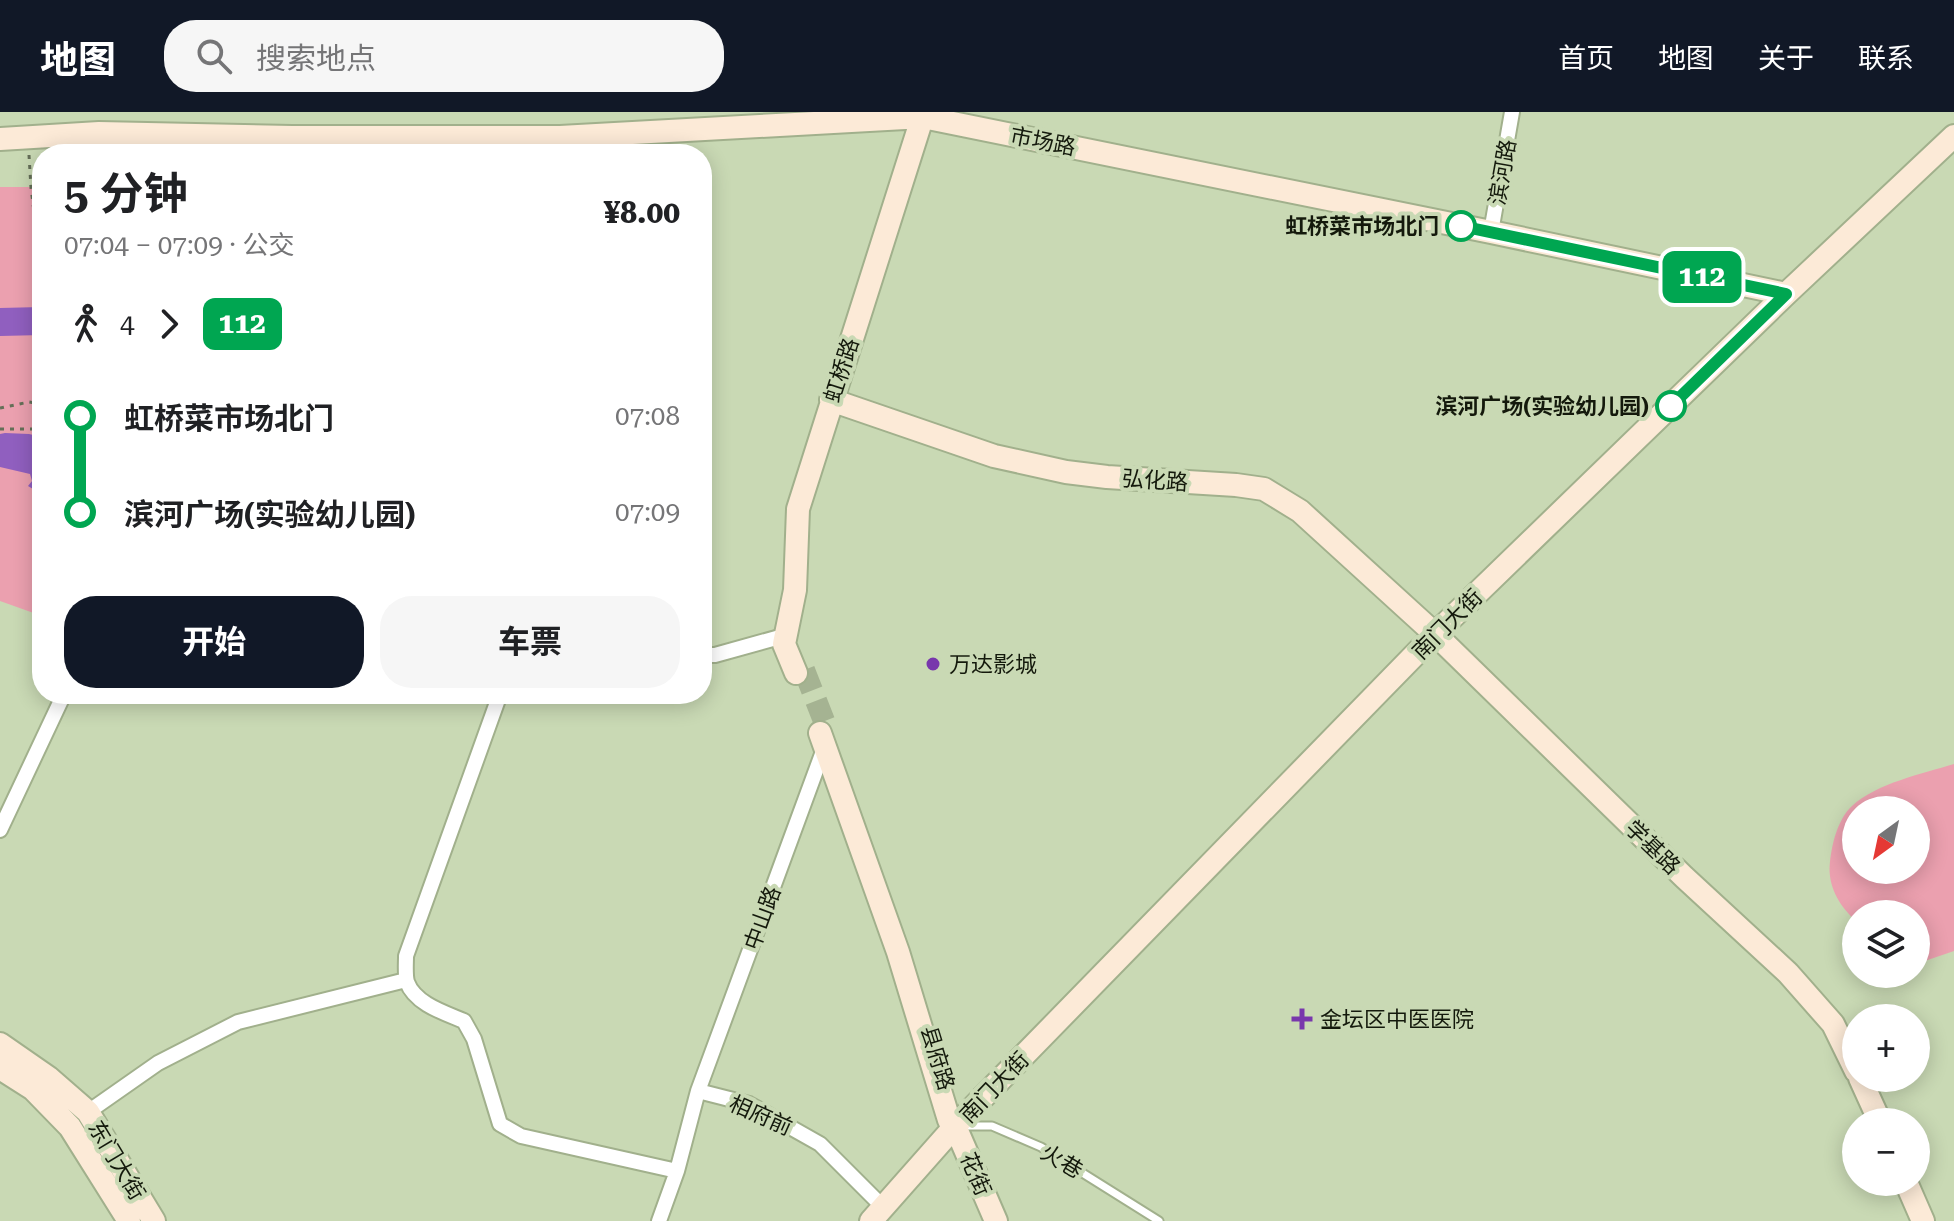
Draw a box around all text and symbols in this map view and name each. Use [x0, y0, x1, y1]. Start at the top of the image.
search box [164, 20, 724, 92]
icon: search [192, 34, 236, 78]
text: 地图 [40, 38, 116, 82]
text: 搜索地点 [256, 41, 376, 76]
text: 首页 [1558, 42, 1614, 75]
text: 地图 [1658, 42, 1714, 75]
text: 关于 [1758, 42, 1814, 75]
text: 联系 [1858, 42, 1914, 75]
street label: 市场路 [1008, 123, 1078, 160]
street label: 滨河路 [1484, 137, 1521, 207]
text: 5 分钟 [64, 168, 188, 220]
text: ¥8.00 [603, 195, 680, 230]
marker: 虹桥菜市场北门 [1446, 211, 1476, 241]
place label: 虹桥菜市场北门 [1285, 214, 1439, 239]
text: 07:04 – 07:09 · 公交 [64, 230, 294, 260]
line badge: 112 [1656, 251, 1748, 303]
text: 112 [1678, 260, 1726, 293]
icon: walk [64, 302, 108, 346]
icon: forward [147, 302, 191, 346]
text: 112 [219, 307, 266, 340]
text: 4 [120, 309, 135, 339]
street label: 虹桥路 [819, 335, 864, 405]
marker: 滨河广场(实验幼儿园) [1656, 391, 1686, 421]
place label: 滨河广场(实验幼儿园) [1435, 394, 1649, 419]
text: 虹桥菜市场北门 [124, 401, 334, 436]
text: 07:08 [615, 401, 680, 431]
street label: 弘化路 [1121, 466, 1189, 495]
text: 滨河广场(实验幼儿园) [124, 497, 416, 532]
text: 07:09 [615, 497, 680, 527]
street label: 南门大街 [1407, 584, 1487, 664]
button: 开始 [64, 596, 364, 688]
button: 车票 [380, 596, 680, 688]
place label: 万达影城 [949, 652, 1037, 677]
marker: 万达影城 [924, 655, 942, 673]
north arrow [1842, 796, 1930, 884]
map controls [1842, 796, 1930, 1196]
street label: 学基路 [1620, 815, 1685, 879]
street label: 中山路 [739, 883, 786, 953]
button: layers [1842, 900, 1930, 988]
button: + [1842, 1004, 1930, 1092]
place label: 金坛区中医医院 [1320, 1007, 1474, 1032]
marker: 金坛区中医医院 [1291, 1008, 1313, 1030]
street label: 县府路 [916, 1023, 959, 1093]
street label: 南门大街 [955, 1047, 1034, 1128]
street label: 相府前 [726, 1091, 796, 1140]
button: − [1842, 1108, 1930, 1196]
street label: 东门大街 [83, 1116, 150, 1204]
street label: 火巷 [1036, 1139, 1087, 1183]
street label: 花街 [955, 1149, 996, 1199]

